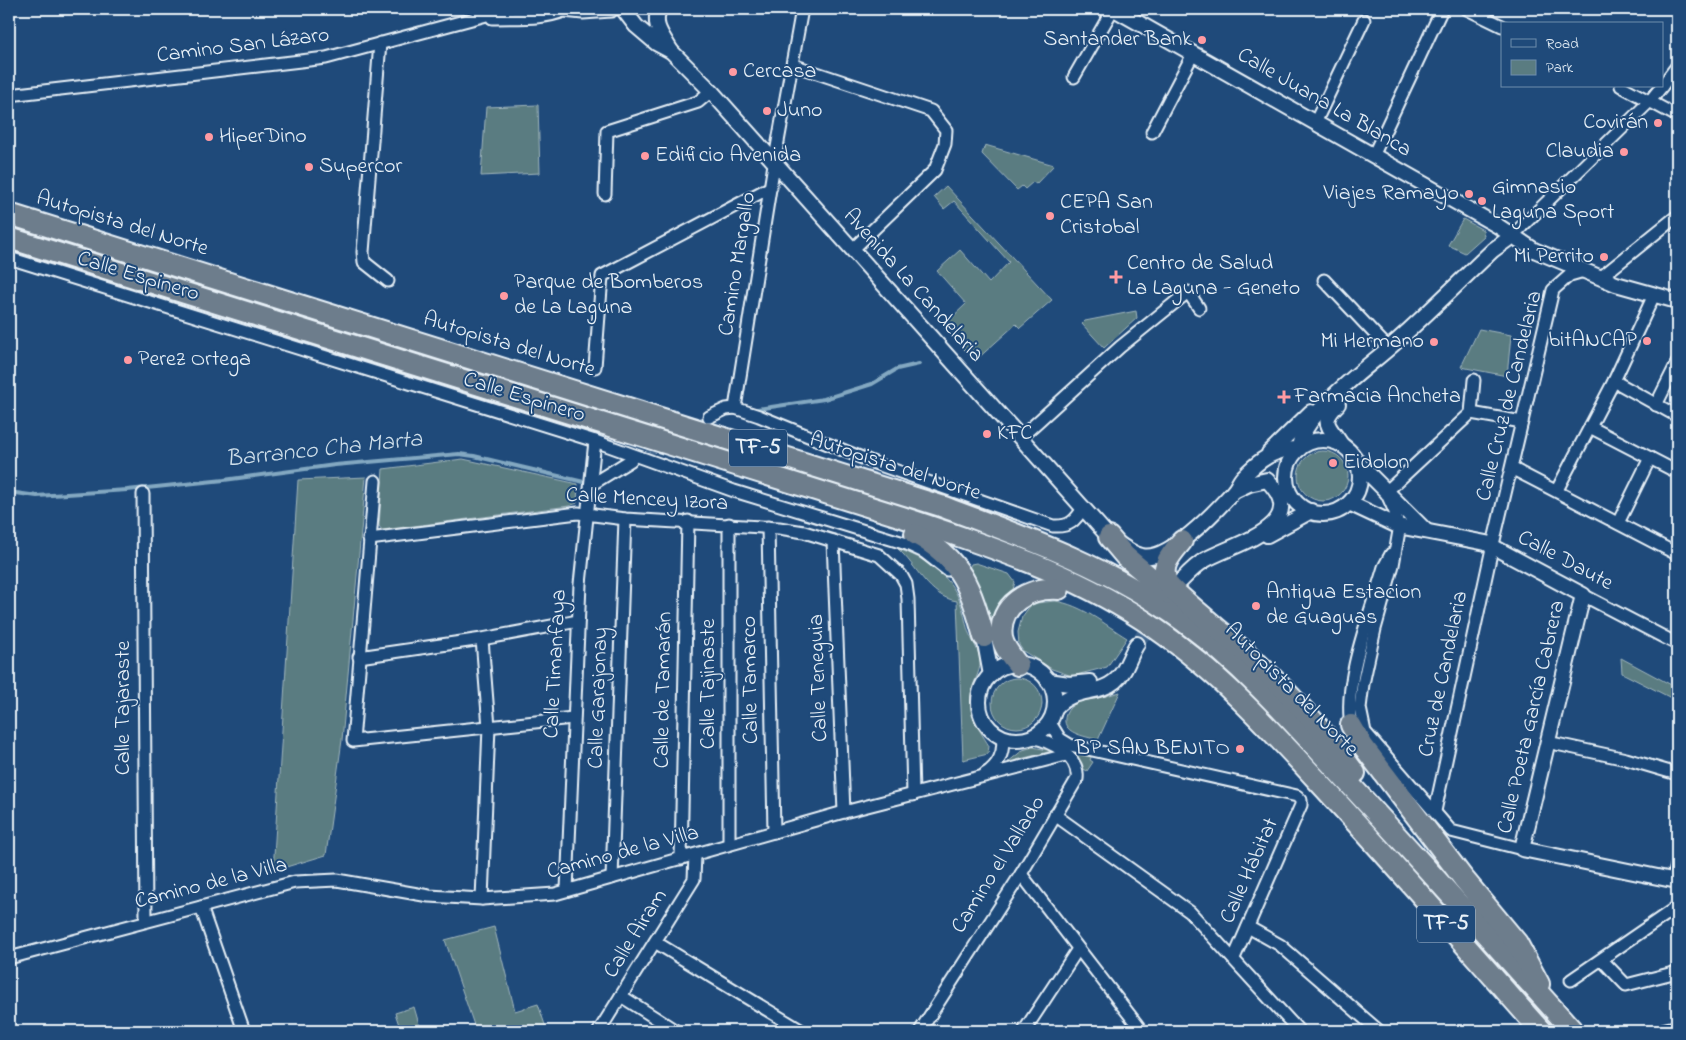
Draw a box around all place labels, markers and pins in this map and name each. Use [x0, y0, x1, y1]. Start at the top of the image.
place label: Santander Bank [1043, 24, 1192, 56]
marker: Santander Bank [1196, 34, 1208, 46]
place label: Cercasa [743, 56, 816, 88]
marker: Cercasa [727, 66, 739, 78]
place label: Juno [777, 95, 823, 127]
marker: Juno [761, 105, 773, 117]
place label: Covirán [1583, 107, 1648, 139]
marker: Covirán [1652, 117, 1664, 129]
place label: HiperDino [219, 121, 307, 153]
marker: HiperDino [203, 131, 215, 143]
place label: Claudia [1546, 136, 1614, 168]
place label: Edificio Avenida [655, 140, 801, 172]
marker: Claudia [1618, 146, 1630, 158]
marker: Edificio Avenida [639, 150, 651, 162]
place label: Supercor [319, 151, 402, 183]
marker: Supercor [303, 161, 315, 173]
place label: Gimnasio Laguna Sport [1492, 172, 1615, 230]
place label: Viajes Ramayo [1322, 178, 1459, 211]
place label: CEPA San Cristobal [1060, 187, 1153, 244]
marker: Viajes Ramayo [1463, 188, 1475, 200]
marker: Gimnasio Laguna Sport [1476, 195, 1488, 207]
marker: CEPA San Cristobal [1044, 210, 1056, 222]
place label: Mi Perrito [1513, 241, 1594, 273]
place label: Centro de Salud La Laguna - Geneto [1127, 248, 1300, 306]
marker: Mi Perrito [1598, 251, 1610, 263]
place label: Parque de Bomberos de La Laguna [514, 267, 703, 325]
marker: Centro de Salud La Laguna - Geneto [1109, 270, 1123, 284]
marker: Parque de Bomberos de La Laguna [498, 290, 510, 302]
place label: bitANCAP [1549, 325, 1638, 357]
place label: Mi Hermano [1320, 326, 1424, 358]
marker: bitANCAP [1641, 335, 1653, 347]
marker: Mi Hermano [1428, 336, 1440, 348]
place label: Perez Ortega [138, 344, 251, 377]
marker: Perez Ortega [122, 354, 134, 366]
place label: Farmacia Ancheta [1293, 381, 1461, 413]
marker: Farmacia Ancheta [1278, 391, 1290, 403]
place label: KFC [997, 418, 1032, 450]
marker: KFC [981, 428, 993, 440]
place label: Eidolon [1343, 447, 1409, 479]
marker: Eidolon [1327, 457, 1339, 469]
place label: Antigua Estacion de Guaguas [1266, 577, 1421, 635]
marker: Antigua Estacion de Guaguas [1250, 600, 1262, 612]
place label: BP SAN BENITO [1074, 733, 1230, 765]
marker: BP SAN BENITO [1234, 743, 1246, 755]

